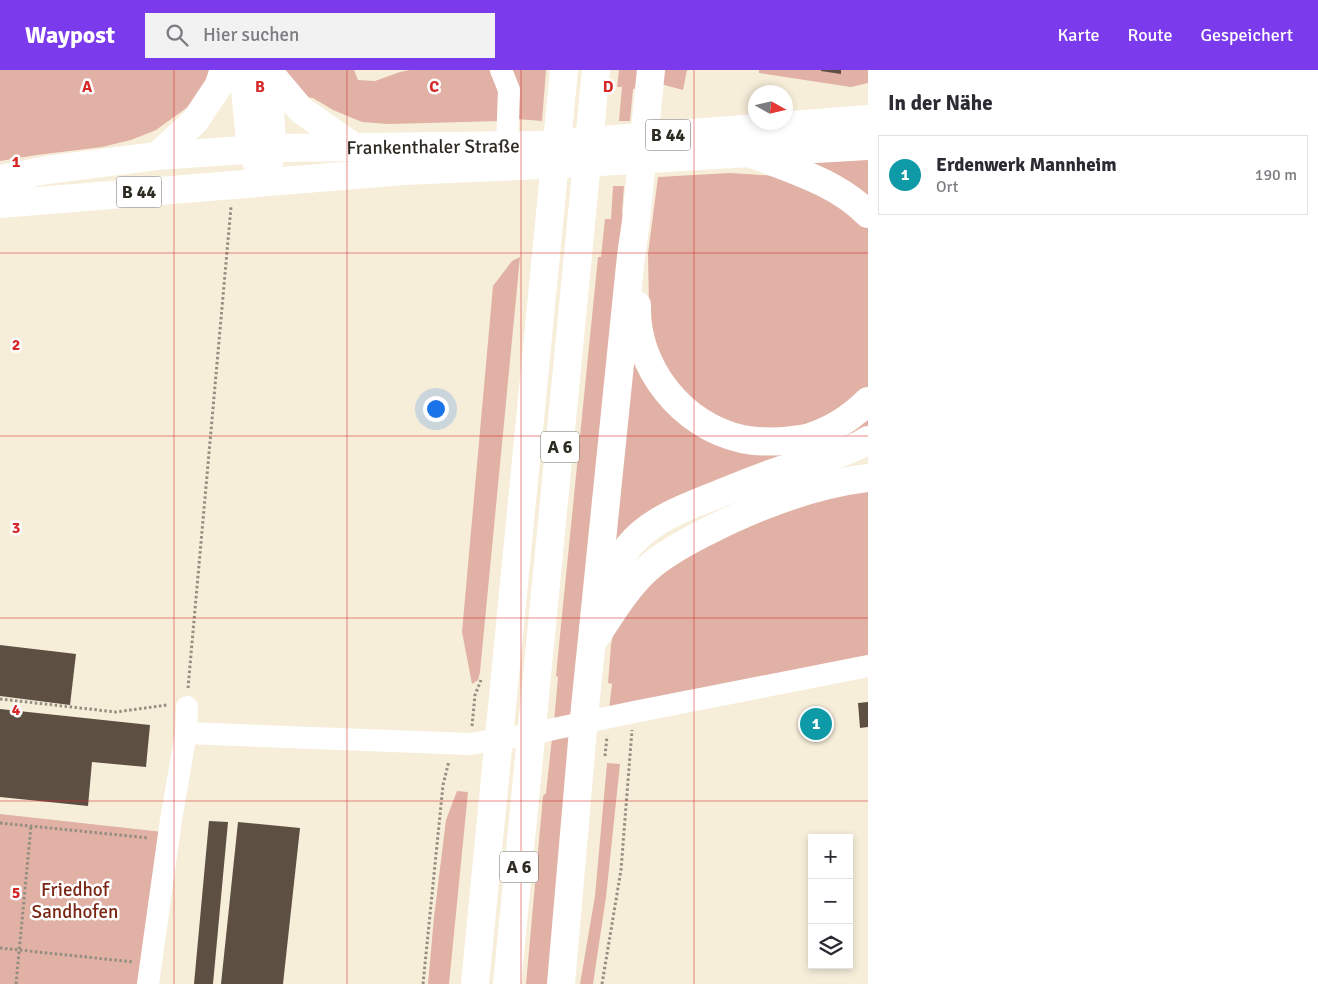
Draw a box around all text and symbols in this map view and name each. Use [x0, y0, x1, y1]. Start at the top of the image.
search box [145, 13, 495, 58]
text: Waypost [25, 20, 115, 50]
icon: search [163, 21, 191, 49]
text: Hier suchen [203, 23, 299, 47]
text: Karte [1058, 24, 1100, 46]
text: Route [1128, 24, 1173, 46]
text: Gespeichert [1201, 24, 1293, 46]
text: A [82, 77, 93, 97]
text: B [255, 77, 265, 97]
text: C [429, 77, 439, 97]
text: D [603, 77, 614, 97]
north arrow [748, 85, 793, 130]
text: In der Nähe [888, 90, 993, 116]
road number: B 44 [646, 120, 690, 150]
street label: Frankenthaler Straße [346, 134, 520, 160]
text: 1 [12, 152, 21, 172]
text: Erdenwerk Mannheim [936, 153, 1117, 177]
text: 1 [901, 165, 909, 185]
text: 190 m [1255, 165, 1297, 185]
road number: B 44 [116, 176, 162, 208]
text: Ort [936, 177, 958, 197]
text: 2 [12, 335, 20, 355]
your location [423, 396, 449, 422]
road number: A 6 [541, 432, 579, 462]
text: 3 [12, 518, 20, 538]
text: 4 [12, 700, 21, 720]
pin: 1 [800, 705, 832, 743]
map controls [808, 834, 853, 969]
button: + [808, 834, 853, 879]
road number: A 6 [500, 852, 538, 882]
park label: Friedhof Sandhofen [32, 878, 118, 924]
button: − [808, 879, 853, 924]
text: 5 [12, 883, 20, 903]
button: layers [808, 924, 853, 969]

